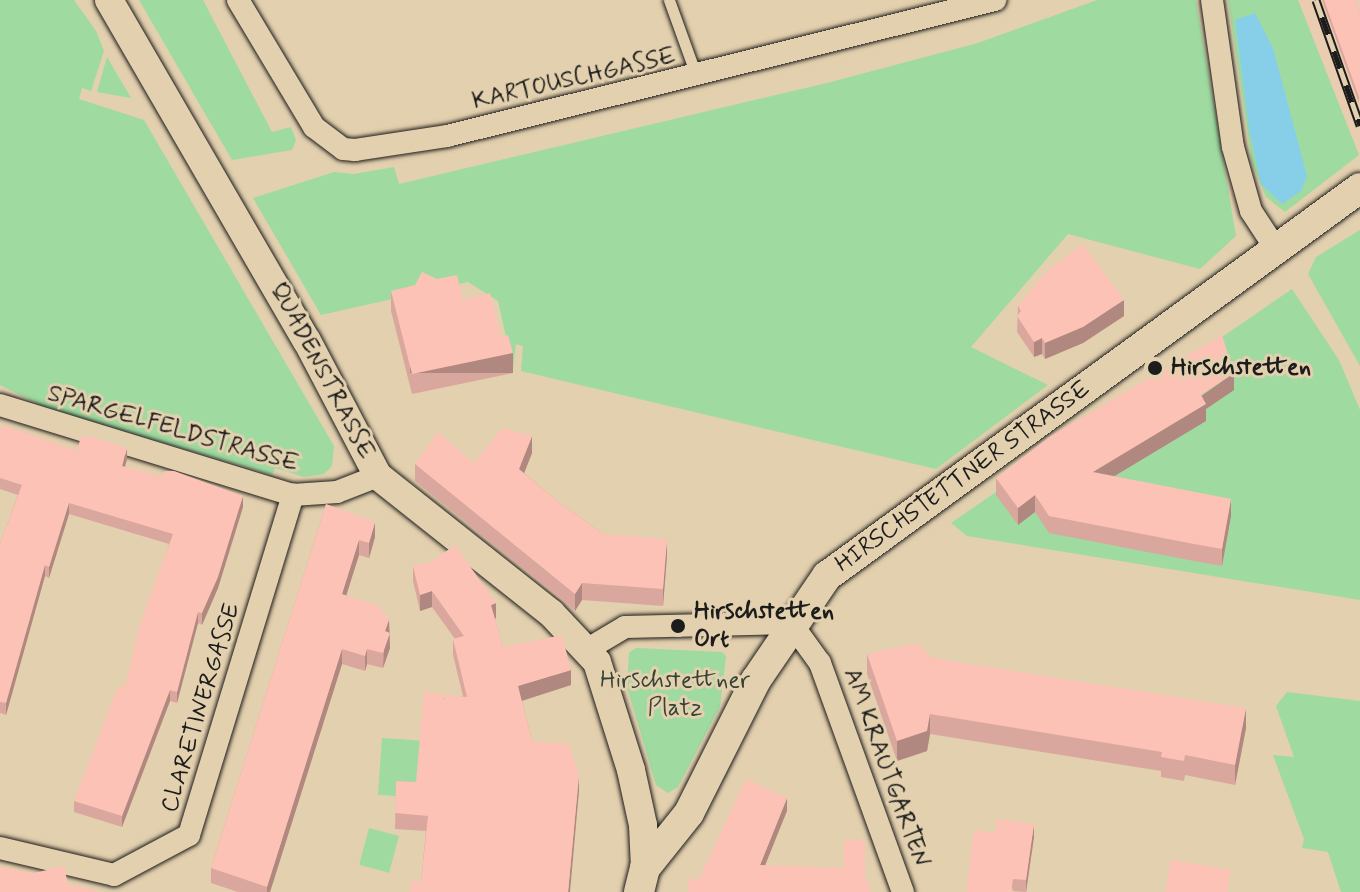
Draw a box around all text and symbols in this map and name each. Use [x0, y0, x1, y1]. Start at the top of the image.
street label: KARTOUSCHGASSE [470, 42, 678, 116]
street label: QUADENSTRASSE [263, 278, 381, 464]
place label: Hirschstetten [1171, 354, 1311, 382]
marker: Hirschstetten [1146, 359, 1164, 377]
street label: HIRSCHSTETTNER STRASSE [828, 374, 1098, 580]
street label: SPARGELFELDSTRASSE [44, 379, 302, 479]
place label: Hirschstetten Ort [694, 598, 834, 654]
street label: CLARETINERGASSE [155, 600, 247, 816]
marker: Hirschstetten Ort [669, 617, 687, 635]
street label: AM KRAUTGARTEN [836, 664, 936, 872]
park label: Hirschstettner Platz [600, 667, 750, 723]

